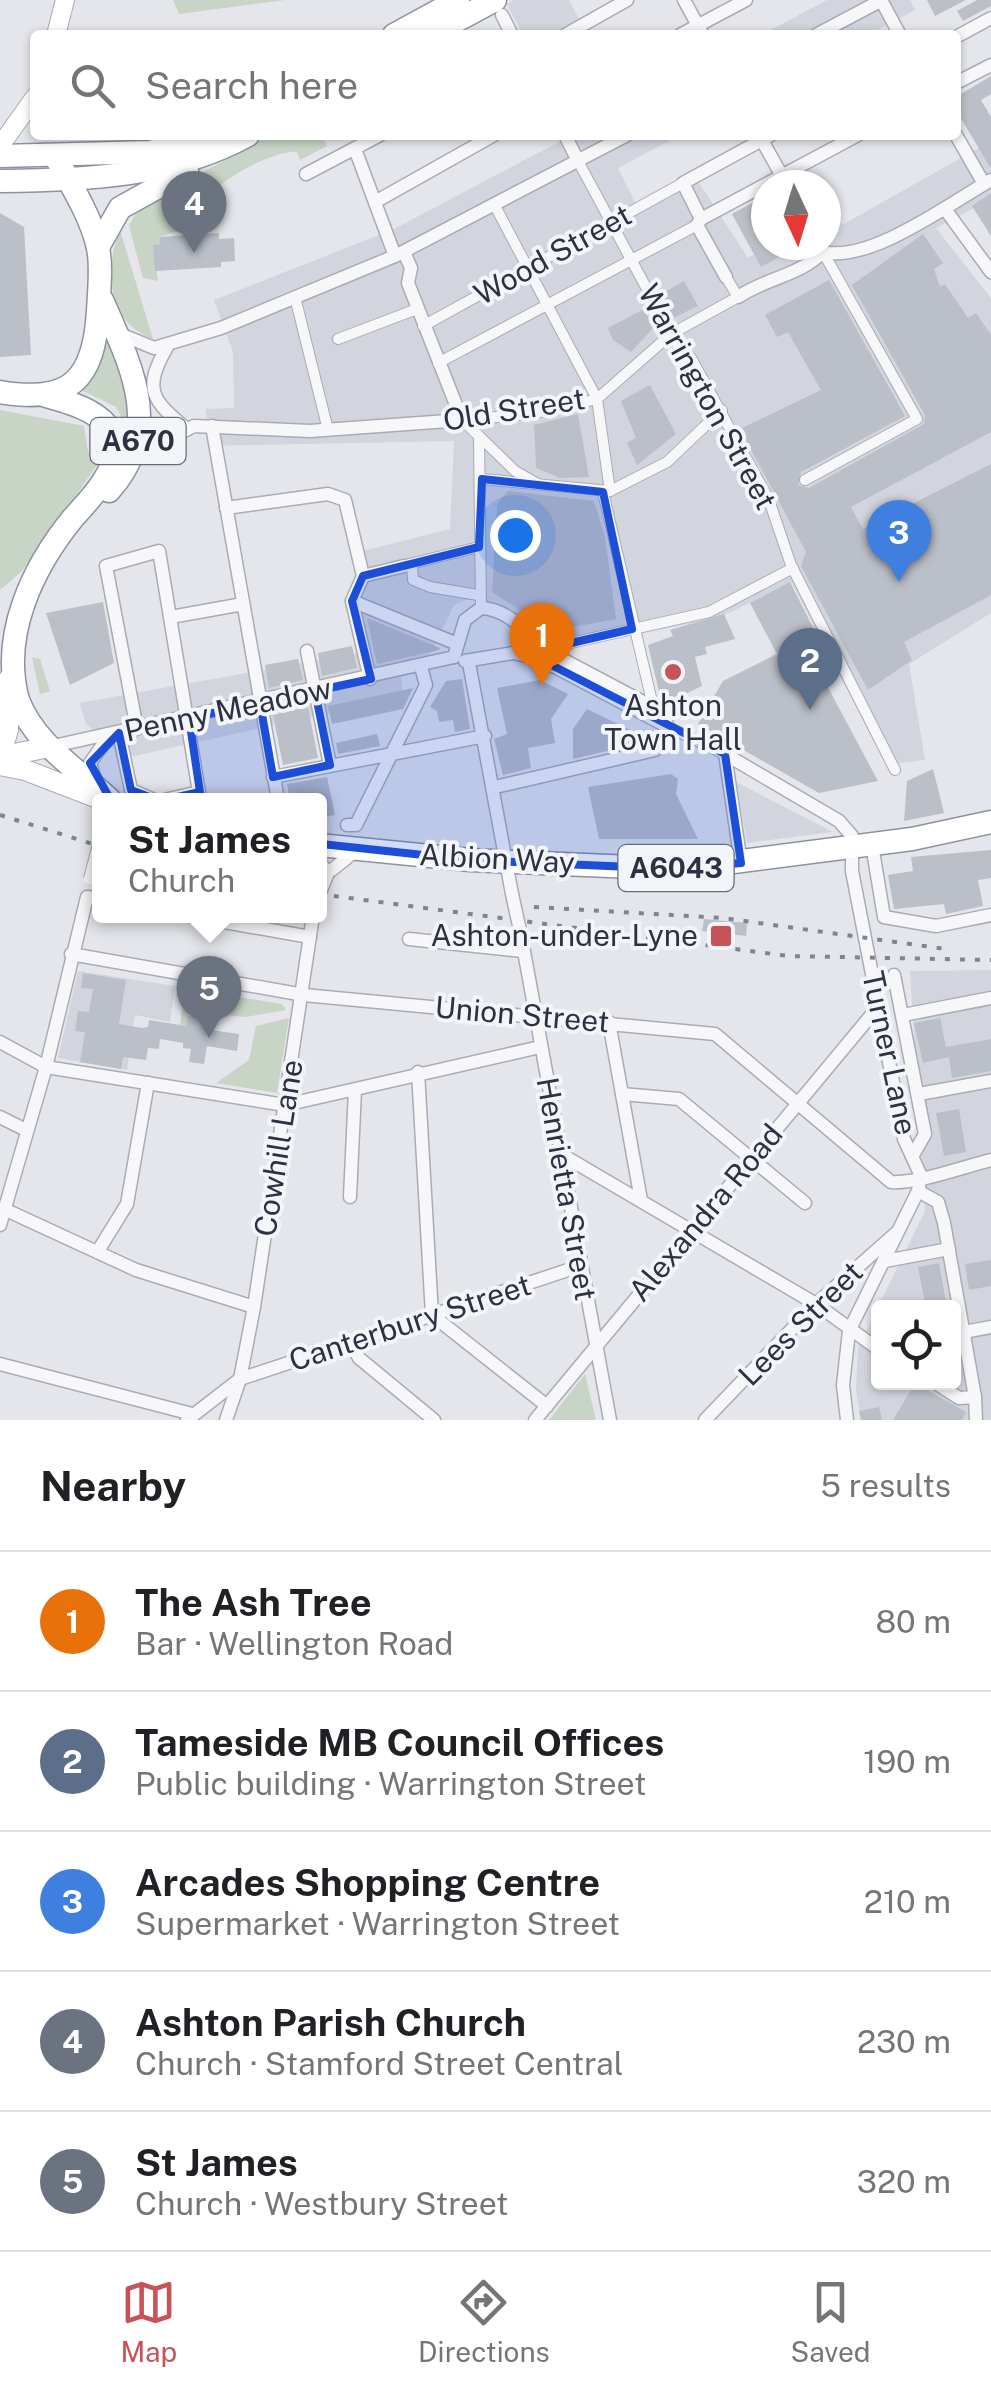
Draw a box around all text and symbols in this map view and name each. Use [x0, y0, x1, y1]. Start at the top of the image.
search box [30, 30, 961, 140]
icon: search [65, 58, 120, 113]
text: Search here [145, 63, 358, 108]
pin: 4 [162, 170, 226, 253]
north arrow [751, 170, 841, 260]
street label: Wood Street [468, 196, 637, 312]
street label: Warrington Street [631, 278, 785, 515]
street label: Old Street [440, 380, 587, 438]
road number: A670 [90, 418, 186, 464]
pin: 3 [866, 500, 932, 582]
your location [490, 510, 541, 561]
pin: 1 [510, 602, 574, 685]
pin: 2 [778, 628, 842, 710]
marker: Ashton Town Hall [662, 661, 684, 683]
street label: Penny Meadow [121, 669, 335, 749]
place label: Ashton Town Hall [604, 687, 742, 757]
popup [92, 793, 327, 923]
text: St James [128, 817, 291, 862]
street label: Albion Way [418, 836, 576, 880]
road number: A6043 [618, 845, 734, 891]
text: Church [128, 862, 235, 899]
place label: Ashton-under-Lyne [431, 917, 698, 953]
marker: Ashton-under-Lyne [708, 923, 734, 949]
pin: 5 [176, 956, 242, 1038]
street label: Turner Lane [855, 968, 925, 1138]
street label: Union Street [433, 988, 611, 1040]
street label: Cowhill Lane [246, 1057, 310, 1239]
street label: Henrietta Street [530, 1075, 604, 1303]
street label: Alexandra Road [621, 1117, 790, 1308]
street label: Lees Street [731, 1254, 870, 1393]
street label: Canterbury Street [284, 1266, 535, 1378]
map controls [871, 1300, 961, 1390]
button: locate [871, 1300, 961, 1390]
text: Nearby [40, 1461, 186, 1510]
text: 5 results [820, 1467, 951, 1504]
text: The Ash Tree [135, 1580, 372, 1625]
text: 1 [66, 1603, 79, 1640]
text: 80 m [875, 1603, 951, 1640]
text: Bar · Wellington Road [135, 1625, 453, 1662]
text: Tameside MB Council Offices [135, 1720, 664, 1765]
text: 2 [62, 1743, 83, 1780]
text: 190 m [863, 1743, 951, 1780]
text: Public building · Warrington Street [135, 1765, 646, 1802]
text: Arcades Shopping Centre [135, 1860, 600, 1905]
text: 3 [62, 1883, 83, 1920]
text: 210 m [864, 1883, 951, 1920]
text: Supermarket · Warrington Street [135, 1905, 620, 1942]
text: Ashton Parish Church [135, 2000, 526, 2045]
text: 4 [62, 2023, 83, 2060]
text: 230 m [857, 2023, 951, 2060]
text: Church · Stamford Street Central [135, 2045, 623, 2082]
text: St James [135, 2140, 298, 2185]
text: 5 [62, 2163, 83, 2200]
text: 320 m [857, 2163, 951, 2200]
text: Church · Westbury Street [135, 2185, 508, 2222]
tab: Map [120, 2275, 177, 2368]
tab: Directions [418, 2275, 550, 2368]
tab: Saved [790, 2275, 871, 2368]

